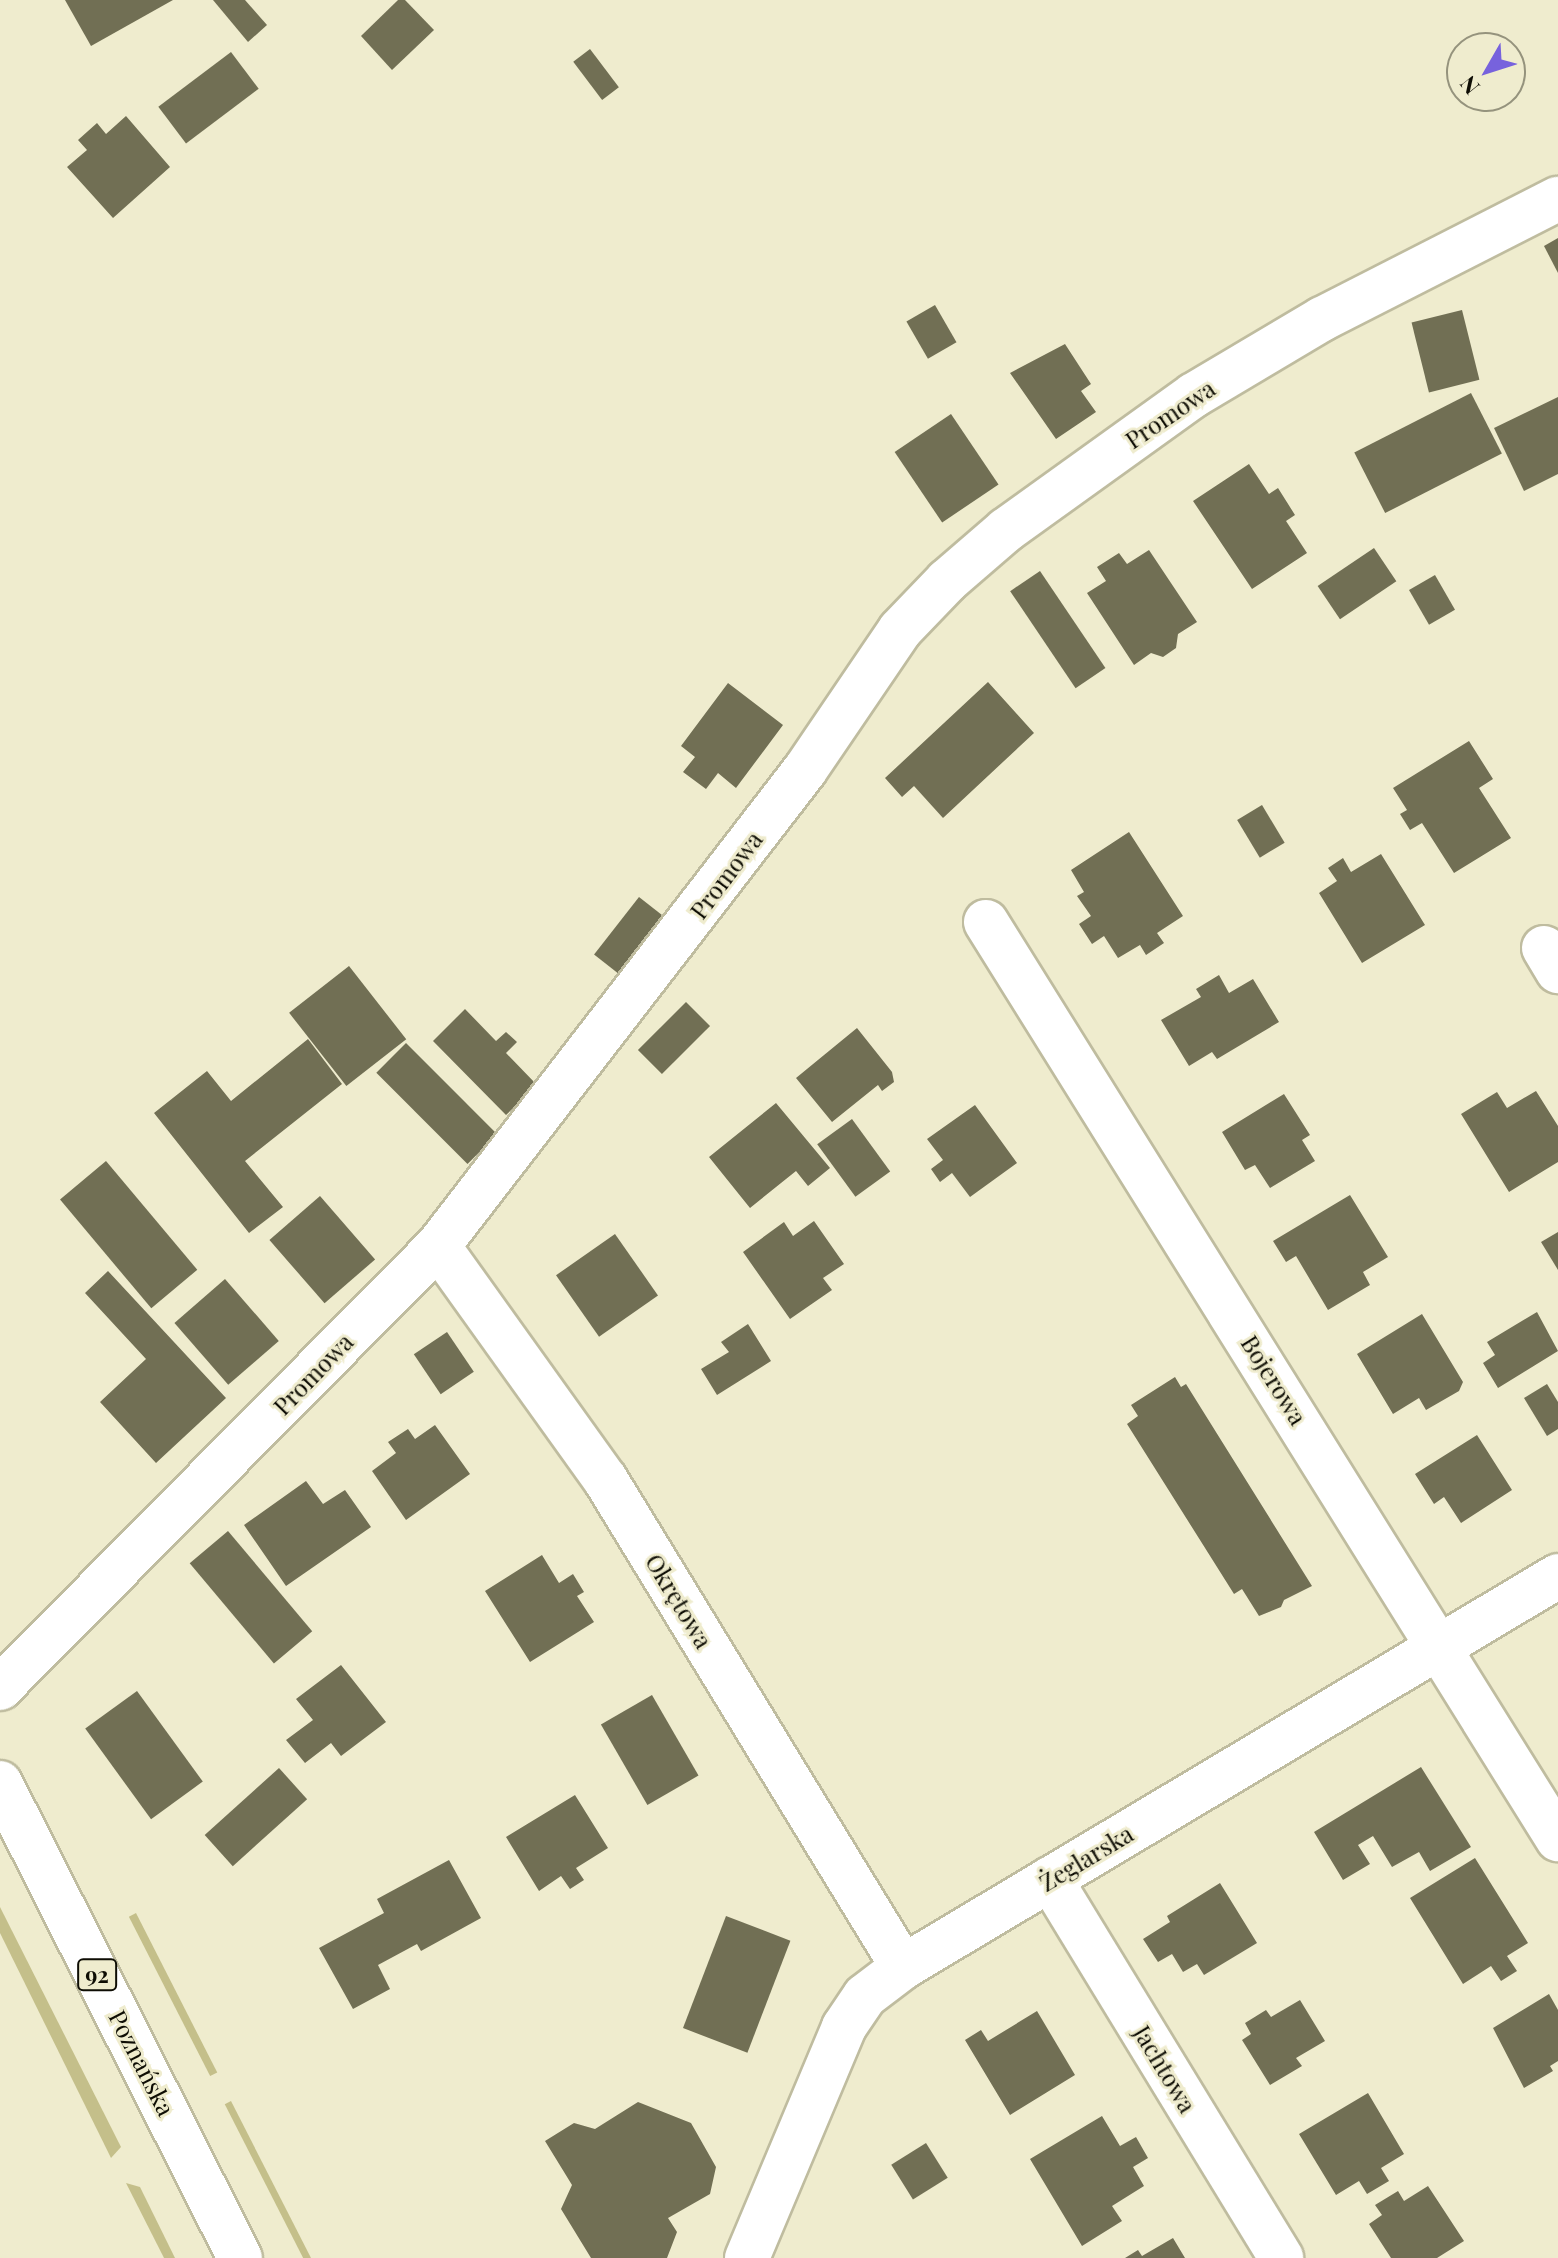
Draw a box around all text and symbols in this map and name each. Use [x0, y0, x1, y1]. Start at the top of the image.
north arrow [1446, 32, 1526, 112]
text: N [1452, 70, 1486, 101]
street label: Promowa [1120, 374, 1220, 454]
street label: Promowa [684, 826, 768, 924]
street label: Promowa [267, 1327, 359, 1421]
street label: Bojerowa [1235, 1330, 1313, 1430]
street label: Okrętowa [640, 1549, 718, 1653]
street label: Żeglarska [1034, 1819, 1138, 1897]
road number: 92 [77, 1957, 117, 1993]
street label: Poznańska [103, 2005, 181, 2121]
street label: Jachtowa [1128, 2020, 1202, 2118]

